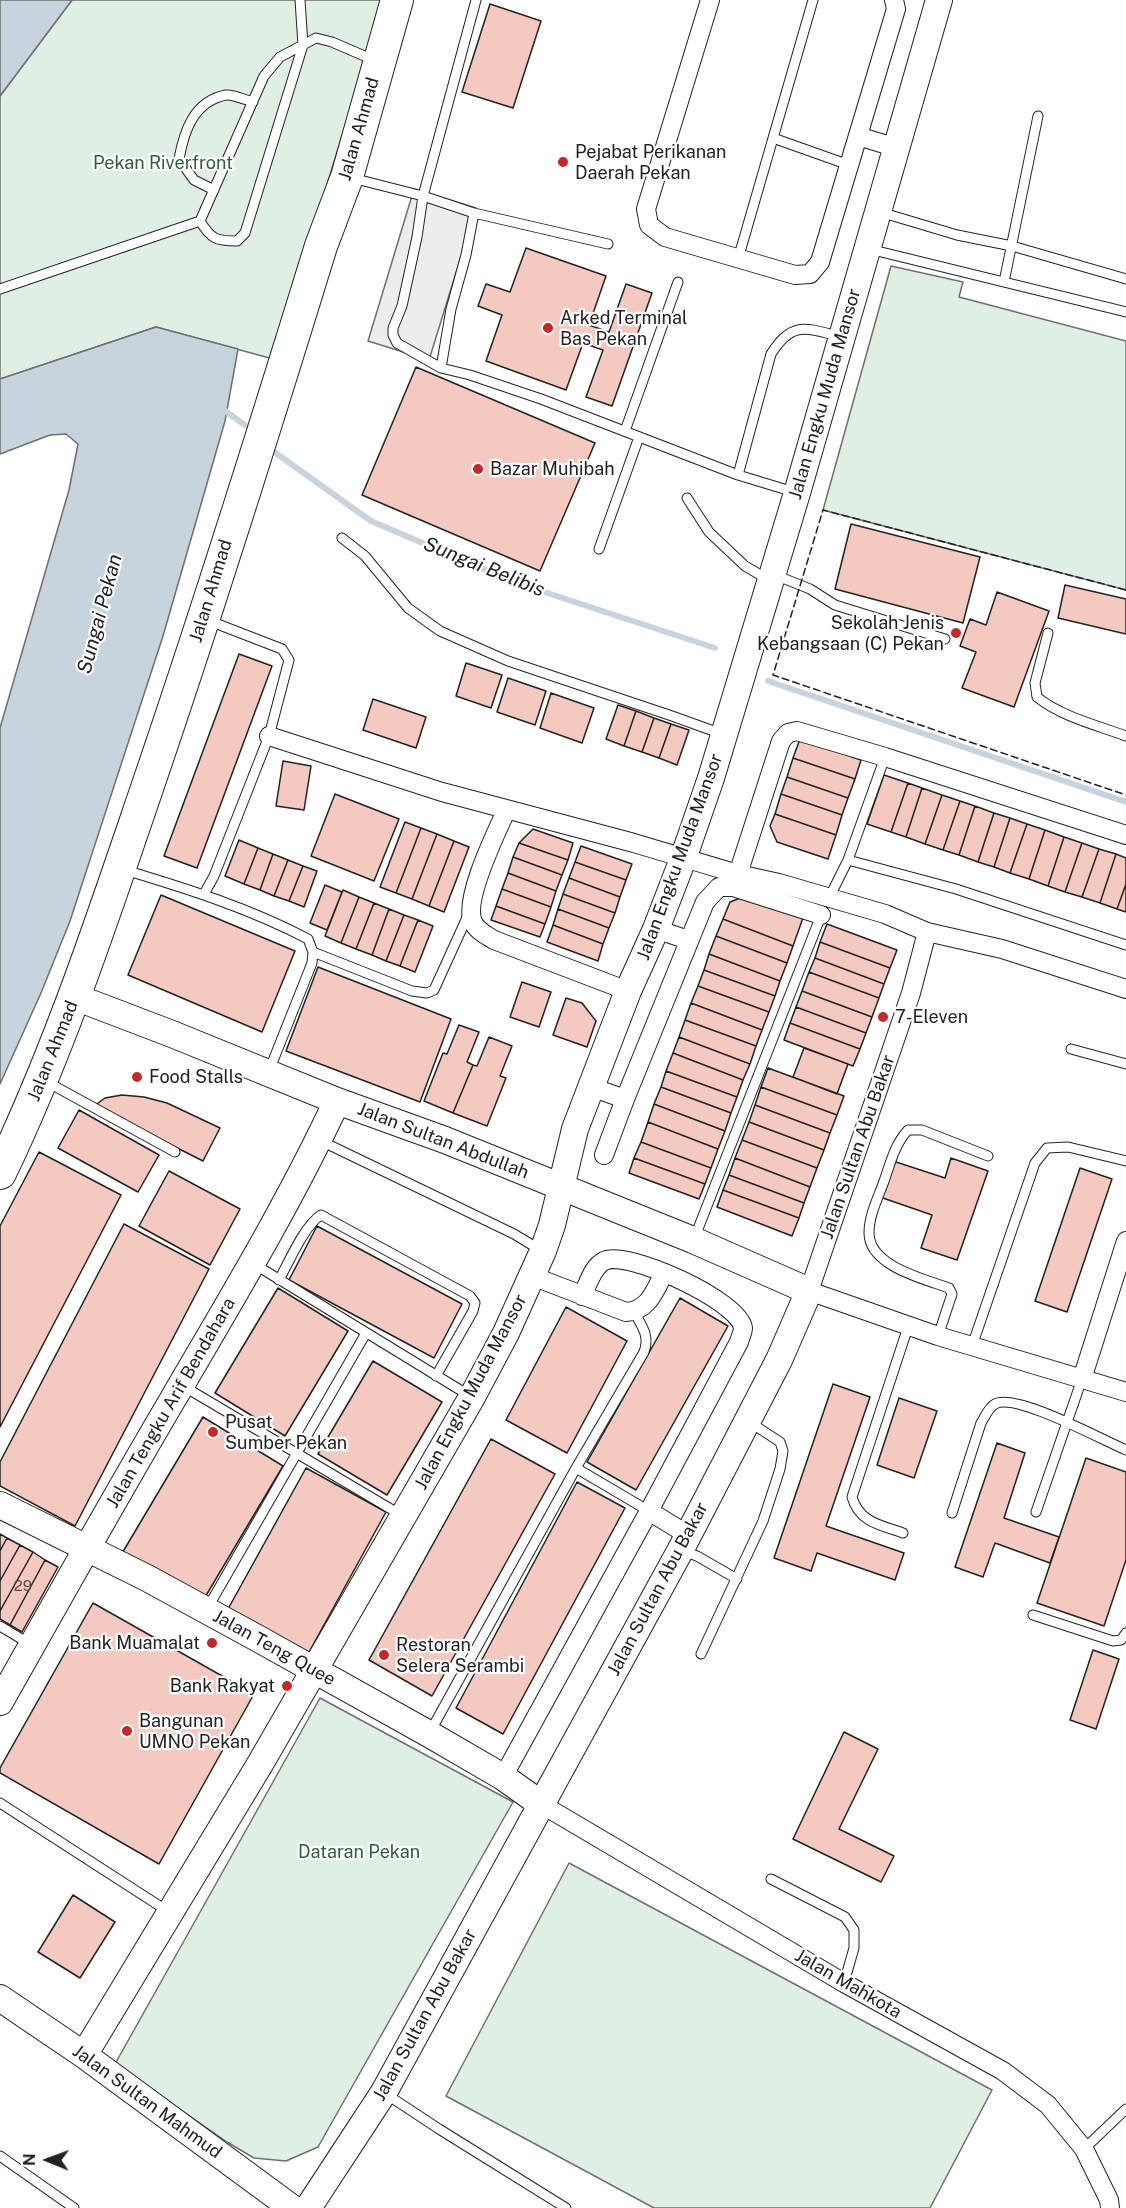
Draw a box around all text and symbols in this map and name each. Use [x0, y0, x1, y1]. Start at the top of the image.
street label: Jalan Ahmad [334, 75, 384, 183]
place label: Pejabat Perikanan Daerah Pekan [575, 141, 726, 184]
park label: Pekan Riverfront [93, 152, 233, 174]
marker: Pejabat Perikanan Daerah Pekan [556, 155, 570, 169]
street label: Jalan Engku Muda Mansor [785, 286, 865, 502]
place label: Arked Terminal Bas Pekan [560, 307, 687, 350]
marker: Arked Terminal Bas Pekan [541, 321, 555, 335]
place label: Bazar Muhibah [490, 458, 615, 480]
marker: Bazar Muhibah [471, 462, 485, 476]
water label: Sungai Belibis [420, 532, 548, 602]
street label: Jalan Ahmad [185, 537, 237, 645]
water label: Sungai Pekan [73, 552, 127, 676]
place label: Sekolah Jenis Kebangsaan (C) Pekan [757, 612, 944, 654]
marker: Sekolah Jenis Kebangsaan (C) Pekan [949, 626, 963, 640]
street label: Jalan Engku Muda Mansor [633, 751, 727, 963]
street label: Jalan Ahmad [23, 998, 83, 1104]
place label: 7-Eleven [895, 1006, 968, 1028]
marker: 7-Eleven [876, 1010, 890, 1024]
street label: Jalan Sultan Abu Bakar [816, 1052, 900, 1242]
place label: Food Stalls [149, 1066, 243, 1088]
marker: Food Stalls [130, 1070, 144, 1084]
street label: Jalan Sultan Abdullah [354, 1098, 532, 1184]
street label: Jalan Engku Muda Mansor [410, 1291, 532, 1493]
street label: Jalan Tengku Arif Bendahara [102, 1294, 240, 1512]
place label: Pusat Sumber Pekan [225, 1411, 347, 1454]
marker: Pusat Sumber Pekan [206, 1425, 220, 1439]
street label: Jalan Sultan Abu Bakar [603, 1499, 713, 1679]
house number: 29 [14, 1577, 32, 1595]
street label: Jalan Teng Quee [209, 1605, 339, 1691]
place label: Bank Muamalat [69, 1632, 200, 1654]
place label: Restoran Selera Serambi [396, 1634, 524, 1676]
marker: Bank Muamalat [205, 1636, 219, 1650]
marker: Restoran Selera Serambi [377, 1648, 391, 1662]
place label: Bank Rakyat [170, 1675, 275, 1697]
marker: Bank Rakyat [280, 1679, 294, 1693]
place label: Bangunan UMNO Pekan [139, 1710, 250, 1752]
marker: Bangunan UMNO Pekan [120, 1724, 134, 1738]
park label: Dataran Pekan [298, 1841, 420, 1863]
street label: Jalan Sultan Abu Bakar [369, 1925, 481, 2105]
street label: Jalan Mahkota [791, 1945, 905, 2023]
street label: Jalan Sultan Mahmud [68, 2041, 226, 2163]
north arrow [18, 2130, 78, 2190]
text: N [20, 2153, 39, 2166]

